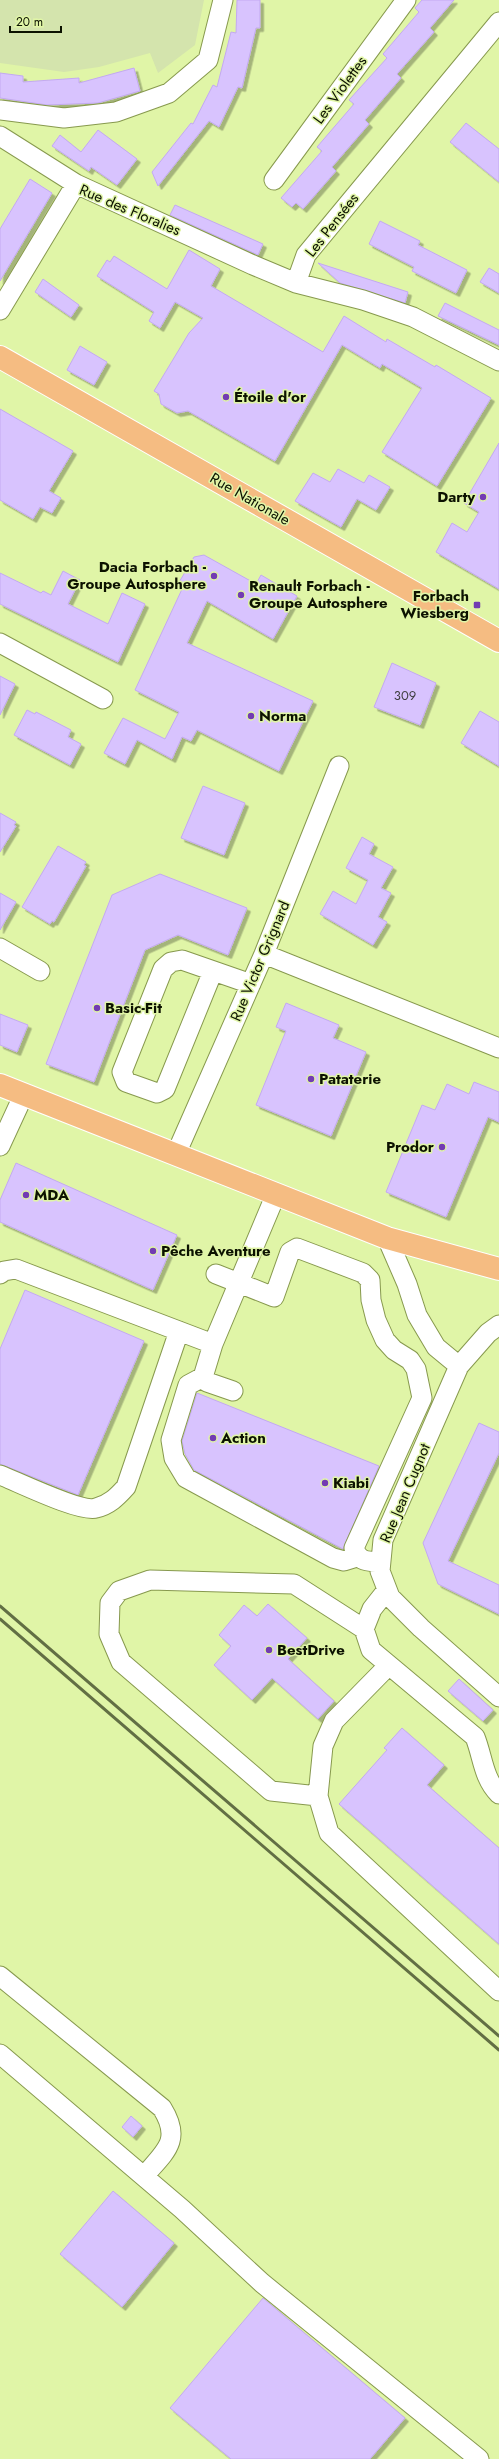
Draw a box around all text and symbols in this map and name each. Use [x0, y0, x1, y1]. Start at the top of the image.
scale bar [10, 8, 61, 34]
text: 20 m [16, 13, 43, 31]
street label: Les Violettes [308, 52, 372, 128]
street label: Rue des Floralies [76, 179, 184, 241]
street label: Les Pensées [300, 188, 364, 262]
place label: Étoile d'or [234, 386, 307, 408]
marker: Étoile d'or [221, 392, 231, 402]
street label: Rue Nationale [206, 467, 294, 531]
place label: Darty [437, 486, 475, 508]
marker: Darty [478, 492, 488, 502]
place label: Dacia Forbach - Groupe Autosphere [67, 556, 207, 595]
marker: Dacia Forbach - Groupe Autosphere [209, 571, 219, 581]
place label: Renault Forbach - Groupe Autosphere [249, 575, 388, 614]
place label: Forbach Wiesberg [401, 585, 469, 624]
marker: Renault Forbach - Groupe Autosphere [236, 590, 246, 600]
marker: Forbach Wiesberg [472, 600, 482, 610]
house number: 309 [394, 686, 416, 705]
place label: Norma [259, 705, 306, 727]
marker: Norma [246, 711, 256, 721]
street label: Rue Victor Grignard [225, 897, 295, 1025]
place label: Basic-Fit [105, 997, 162, 1019]
marker: Basic-Fit [92, 1003, 102, 1013]
place label: Pataterie [319, 1068, 382, 1090]
marker: Pataterie [306, 1074, 316, 1084]
place label: Prodor [386, 1136, 435, 1158]
marker: Prodor [437, 1142, 447, 1152]
place label: MDA [34, 1184, 70, 1206]
marker: MDA [21, 1190, 31, 1200]
place label: Pêche Aventure [161, 1240, 271, 1262]
marker: Pêche Aventure [148, 1246, 158, 1256]
place label: Action [220, 1427, 266, 1449]
marker: Action [208, 1433, 218, 1443]
street label: Rue Jean Cugnot [374, 1440, 436, 1546]
place label: Kiabi [333, 1472, 369, 1494]
marker: Kiabi [320, 1478, 330, 1488]
place label: BestDrive [277, 1639, 345, 1661]
marker: BestDrive [264, 1645, 274, 1655]

